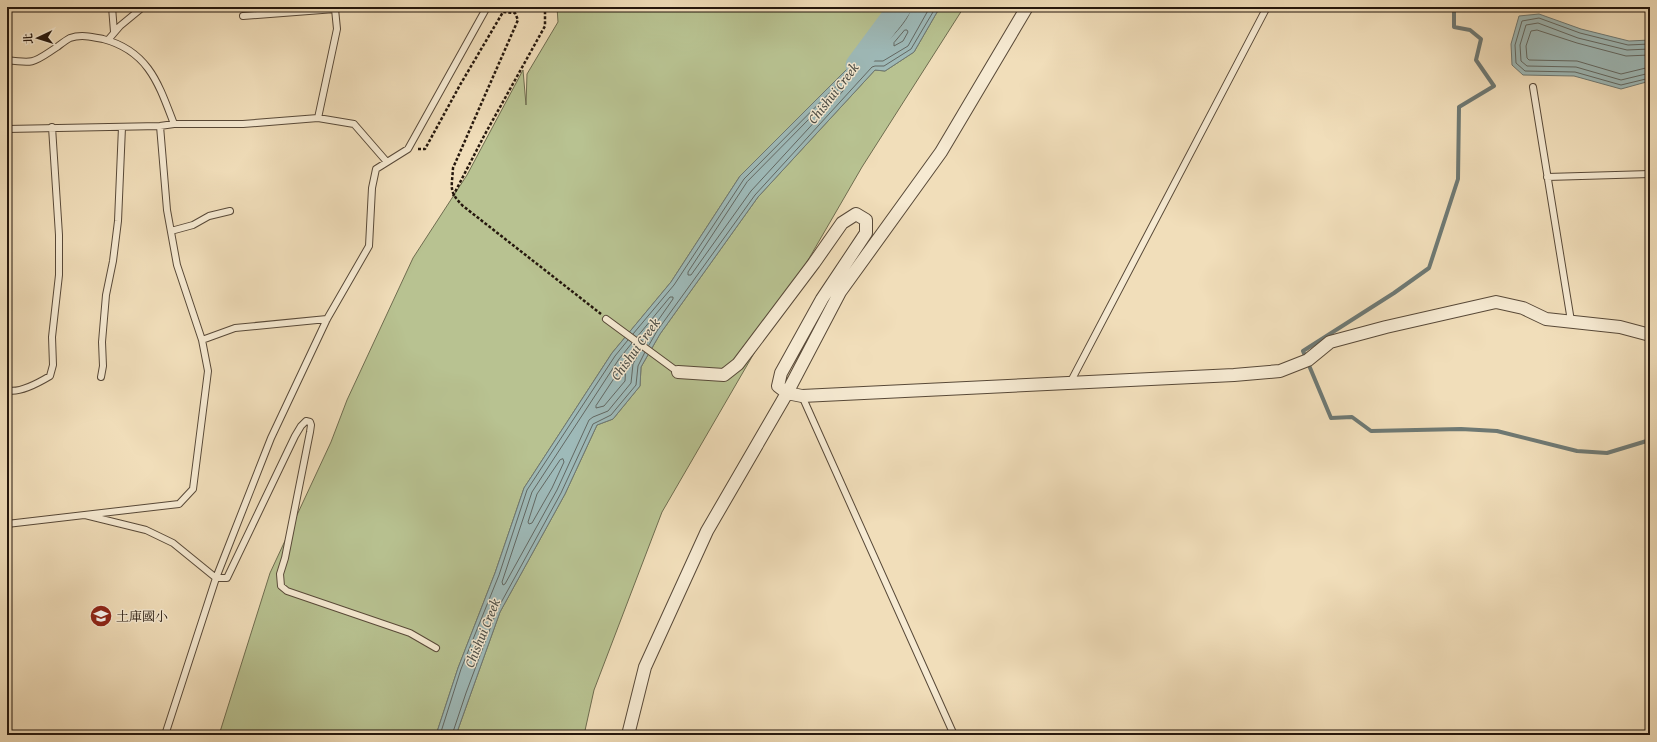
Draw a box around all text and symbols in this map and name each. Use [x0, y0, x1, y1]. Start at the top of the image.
north arrow [18, 18, 58, 58]
text: 北 [20, 33, 36, 45]
water label: Chishui Creek [803, 58, 864, 128]
water label: Chishui Creek [606, 313, 665, 384]
water label: Chishui Creek [459, 595, 505, 670]
school or university icon: 土庫國小 [88, 603, 114, 629]
place label: 土庫國小 [116, 607, 168, 626]

